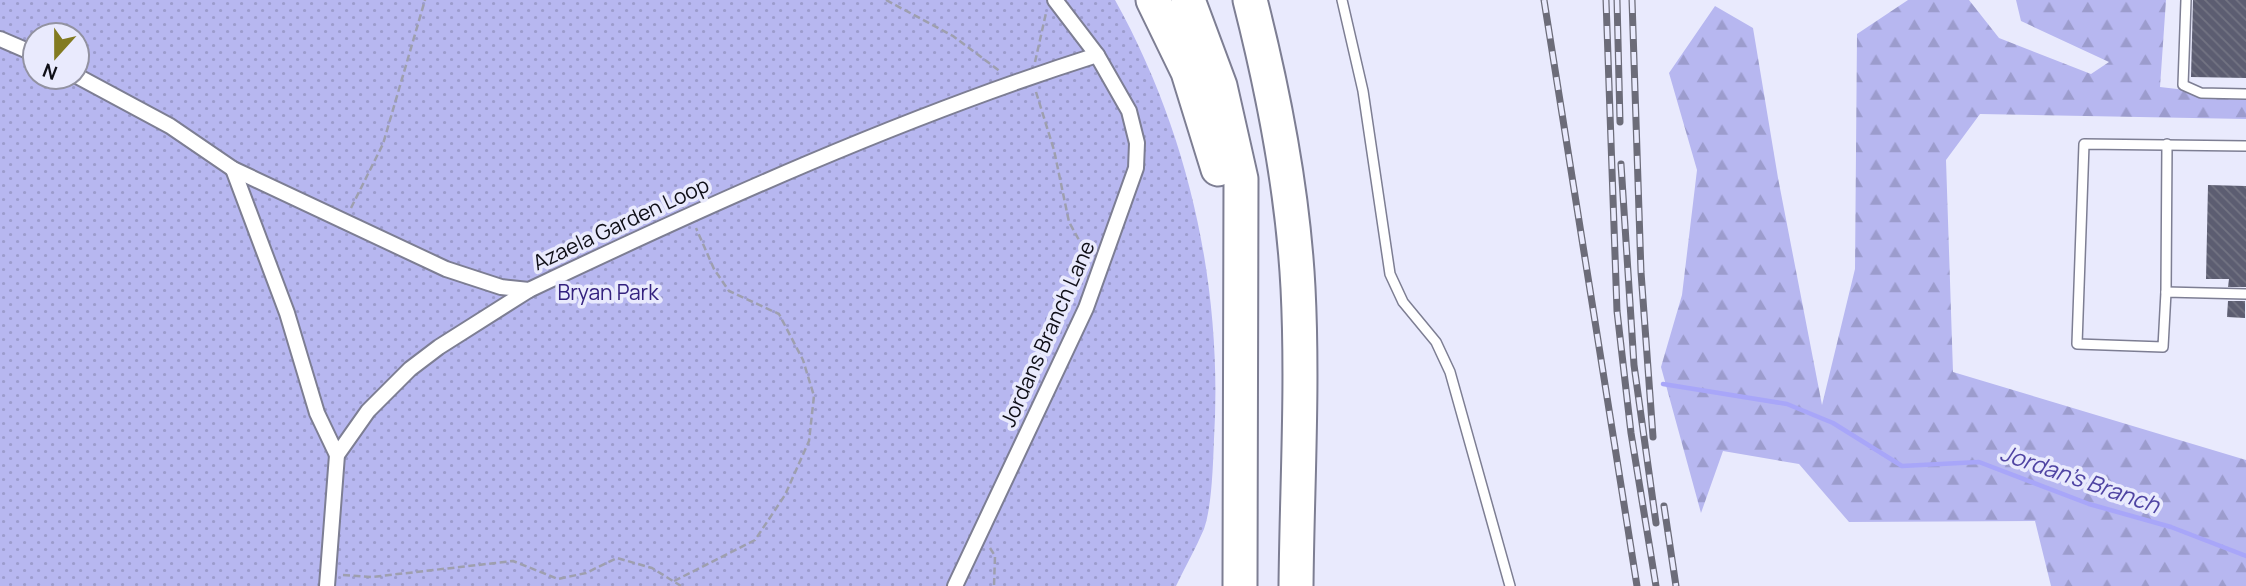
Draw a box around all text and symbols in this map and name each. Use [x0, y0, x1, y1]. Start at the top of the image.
north arrow [21, 21, 91, 91]
text: N [39, 57, 61, 86]
street label: Azaela Garden Loop [528, 170, 713, 276]
street label: Jordans Branch Lane [993, 236, 1101, 431]
park label: Bryan Park [557, 278, 659, 306]
water label: Jordan's Branch [1997, 436, 2165, 521]

